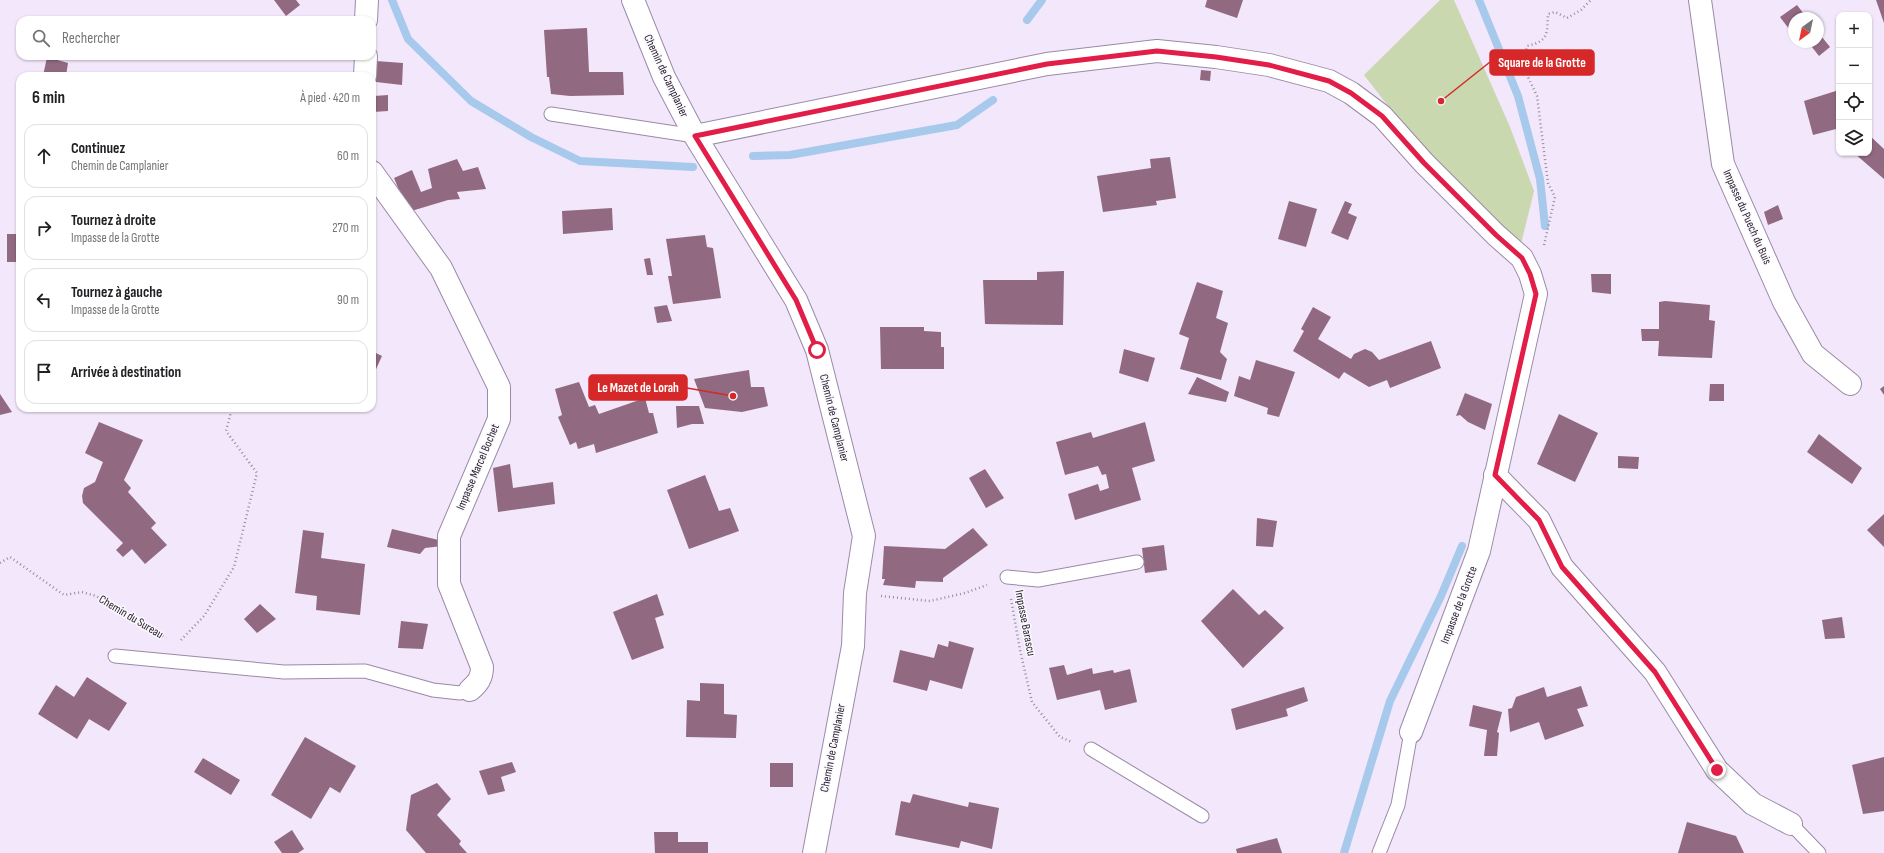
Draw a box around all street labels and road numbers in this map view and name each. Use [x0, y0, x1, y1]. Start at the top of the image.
street label: Chemin de Camplanier [640, 32, 692, 120]
street label: Impasse du Puech du Buis [1719, 167, 1775, 267]
street label: Chemin de Camplanier [816, 373, 852, 464]
street label: Impasse Marcel Bochet [453, 421, 503, 512]
street label: Impasse de la Grotte [1437, 564, 1481, 646]
street label: Impasse Barascu [1011, 589, 1039, 657]
street label: Chemin du Sureau [96, 592, 166, 642]
street label: Chemin de Camplanier [817, 702, 849, 794]

